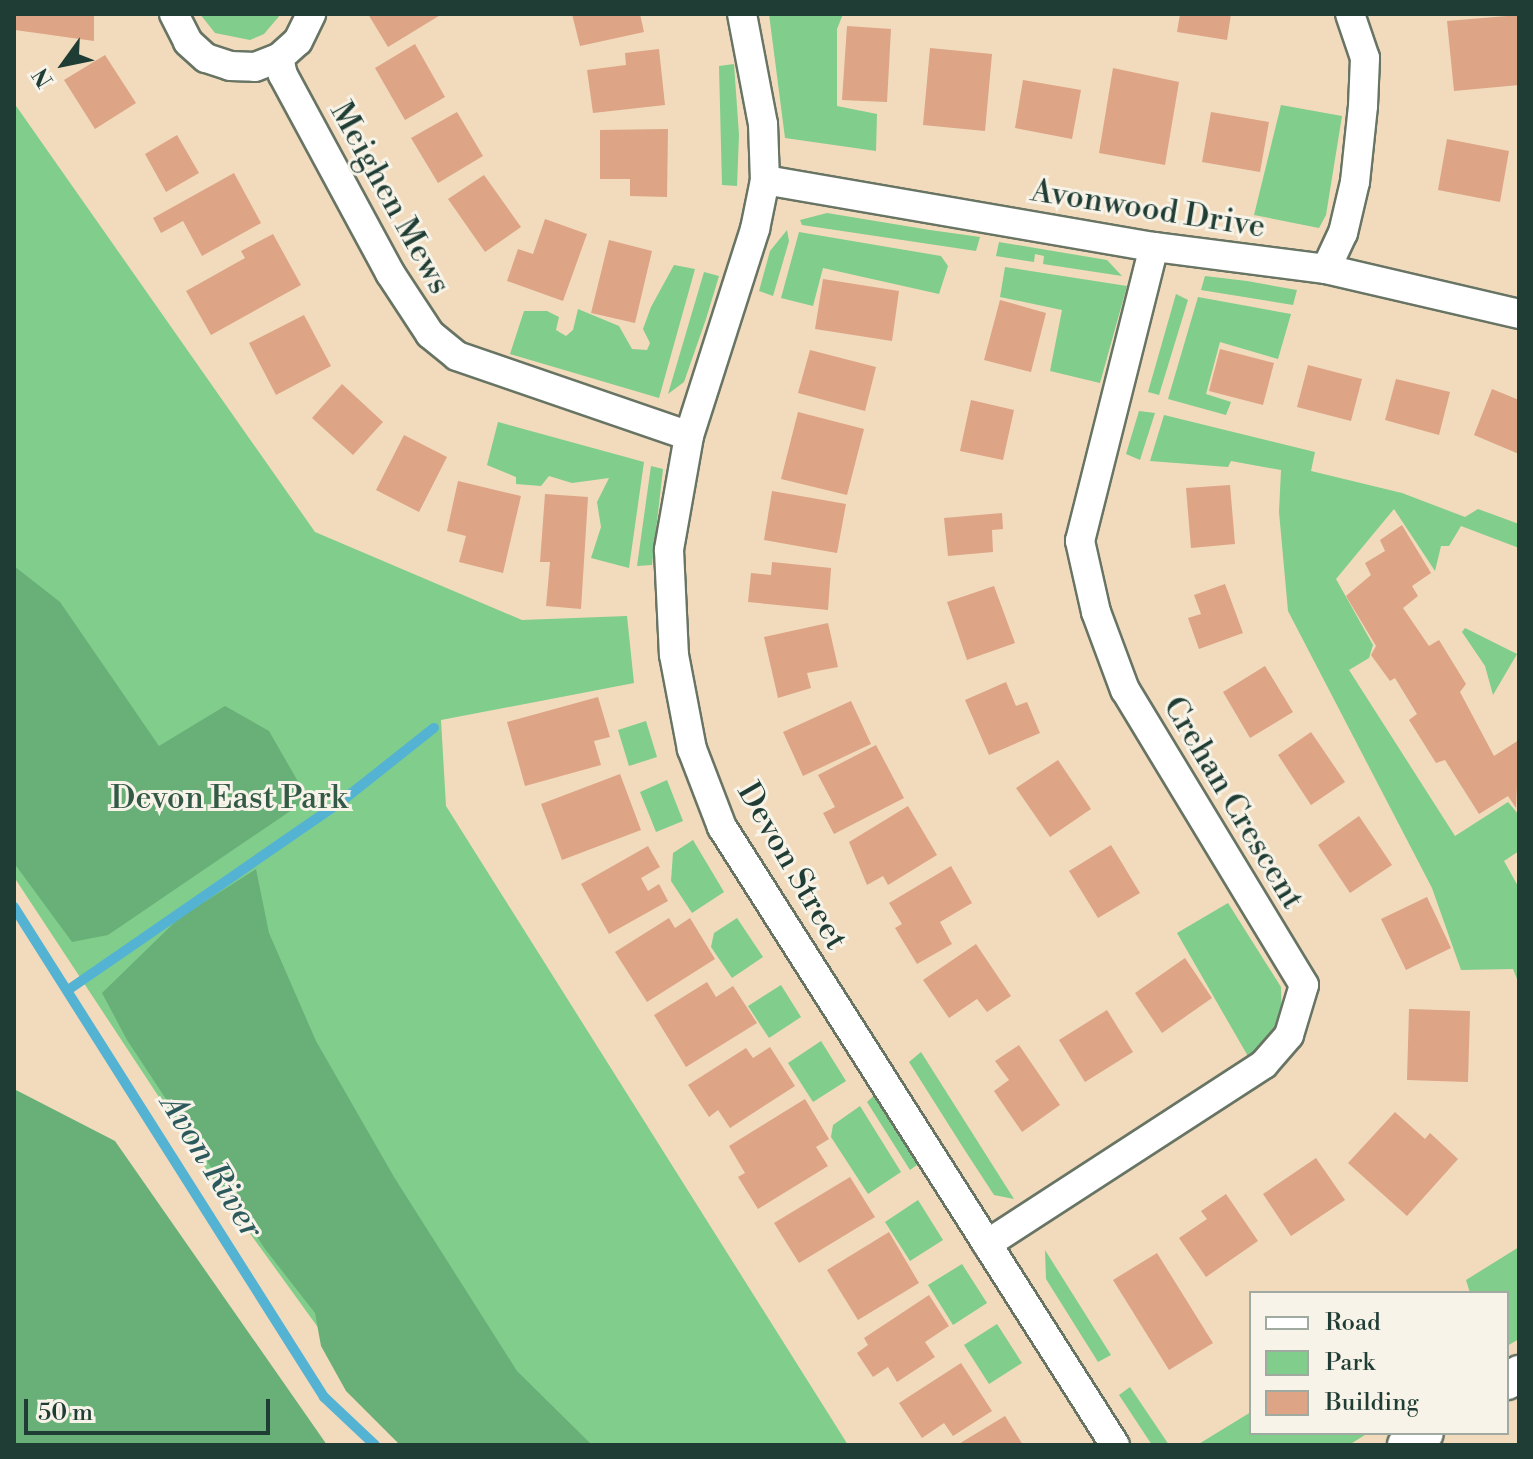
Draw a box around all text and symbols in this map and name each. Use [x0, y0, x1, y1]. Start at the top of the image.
north arrow [24, 24, 104, 104]
text: N [27, 63, 60, 92]
street label: Meighen Mews [321, 95, 459, 301]
street label: Avonwood Drive [1028, 172, 1268, 246]
street label: Crehan Crescent [1154, 690, 1312, 916]
street label: Devon Street [729, 776, 855, 956]
park label: Devon East Park [111, 779, 347, 817]
water label: Avon River [151, 1088, 271, 1246]
legend [1249, 1291, 1509, 1435]
text: Road [1325, 1308, 1381, 1338]
text: Park [1325, 1348, 1375, 1378]
scale bar [28, 1383, 274, 1433]
text: Building [1325, 1388, 1419, 1418]
text: 50 m [38, 1398, 93, 1428]

